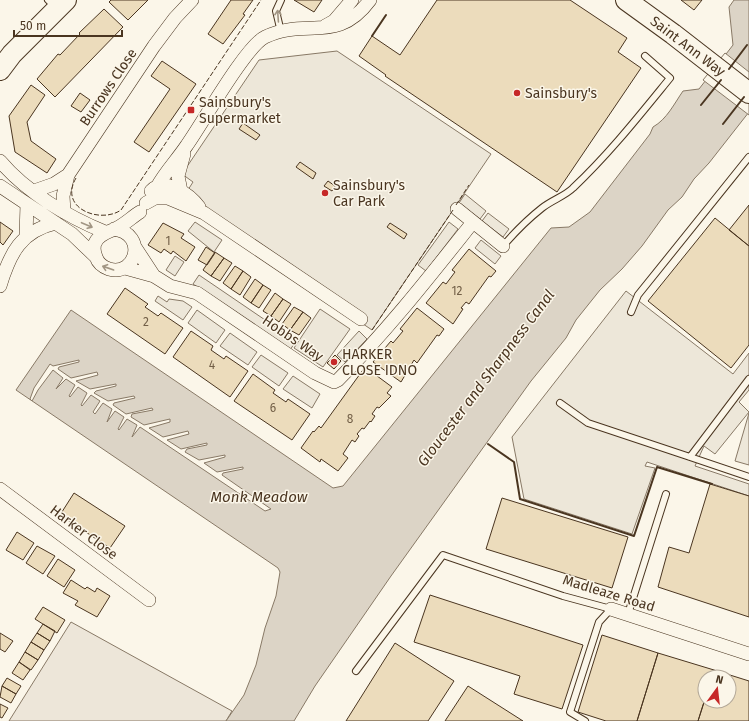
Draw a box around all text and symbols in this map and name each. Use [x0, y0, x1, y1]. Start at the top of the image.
one-way arrow [274, 10, 281, 23]
scale bar [14, 12, 122, 38]
street label: Saint Ann Way [647, 13, 729, 80]
text: 50 m [20, 19, 46, 33]
street label: Burrows Close [76, 45, 141, 129]
place label: Sainsbury's [525, 85, 598, 102]
marker: Sainsbury's [512, 88, 522, 98]
place label: Sainsbury's Supermarket [199, 94, 282, 127]
marker: Sainsbury's Supermarket [186, 105, 196, 115]
place label: Sainsbury's Car Park [333, 177, 406, 210]
marker: Sainsbury's Car Park [320, 188, 330, 198]
one-way arrow [81, 221, 93, 229]
house number: 1 [165, 234, 171, 248]
one-way arrow [102, 264, 115, 271]
house number: 12 [451, 284, 463, 298]
water label: Gloucester and Sharpness Canal [414, 286, 558, 470]
street label: Hobbs Way [259, 312, 327, 365]
house number: 2 [143, 315, 149, 329]
place label: HARKER CLOSE IDNO [342, 346, 417, 379]
marker: HARKER CLOSE IDNO [329, 357, 339, 367]
house number: 4 [209, 358, 216, 372]
house number: 6 [270, 401, 276, 415]
house number: 8 [347, 412, 354, 426]
water label: Monk Meadow [211, 488, 308, 506]
street label: Harker Close [46, 501, 121, 563]
street label: Madleaze Road [561, 571, 657, 616]
north arrow [697, 669, 737, 709]
text: N [714, 673, 725, 687]

